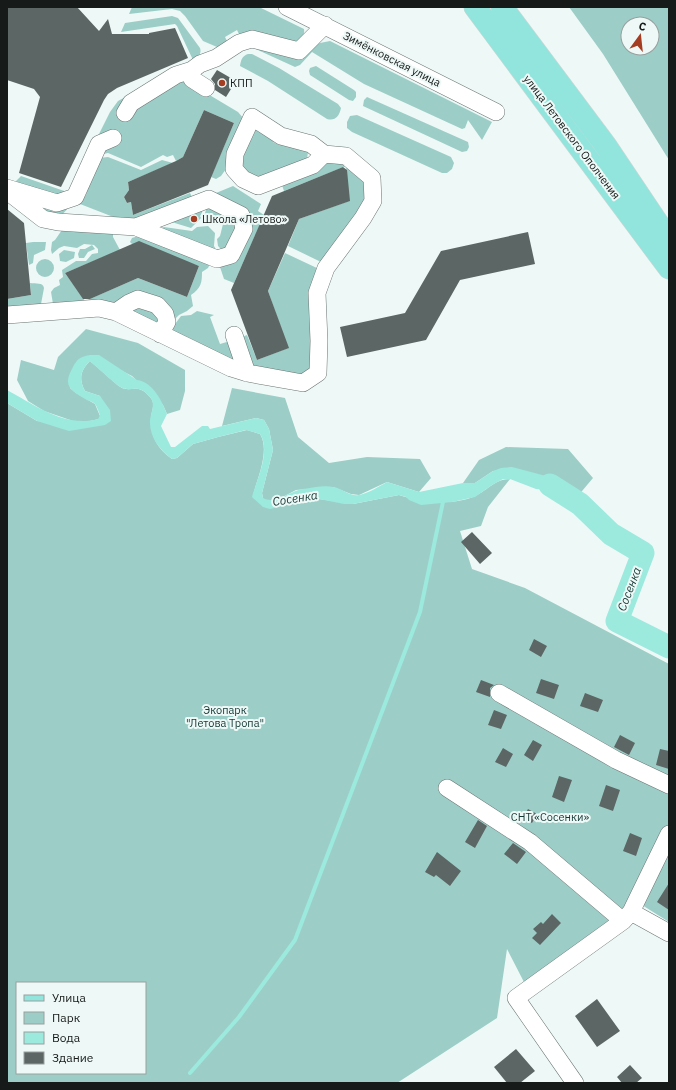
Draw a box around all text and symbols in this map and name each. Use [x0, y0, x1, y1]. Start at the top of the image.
north arrow [620, 16, 660, 56]
text: С [637, 19, 648, 34]
street label: Зимёнковская улица [341, 28, 443, 90]
street label: улица Летовского Ополчения [521, 72, 623, 202]
place label: КПП [230, 76, 253, 90]
marker: КПП [217, 78, 227, 88]
place label: Школа «Летово» [202, 212, 288, 226]
marker: Школа «Летово» [189, 214, 199, 224]
water label: Сосенка [271, 487, 319, 509]
water label: Сосенка [614, 565, 644, 613]
park label: Экопарк "Летова Тропа" [186, 703, 264, 730]
park label: СНТ «Сосенки» [511, 810, 589, 824]
legend [16, 982, 146, 1074]
text: Улица [52, 990, 86, 1005]
text: Парк [52, 1010, 81, 1025]
text: Вода [52, 1030, 81, 1045]
text: Здание [52, 1050, 94, 1065]

